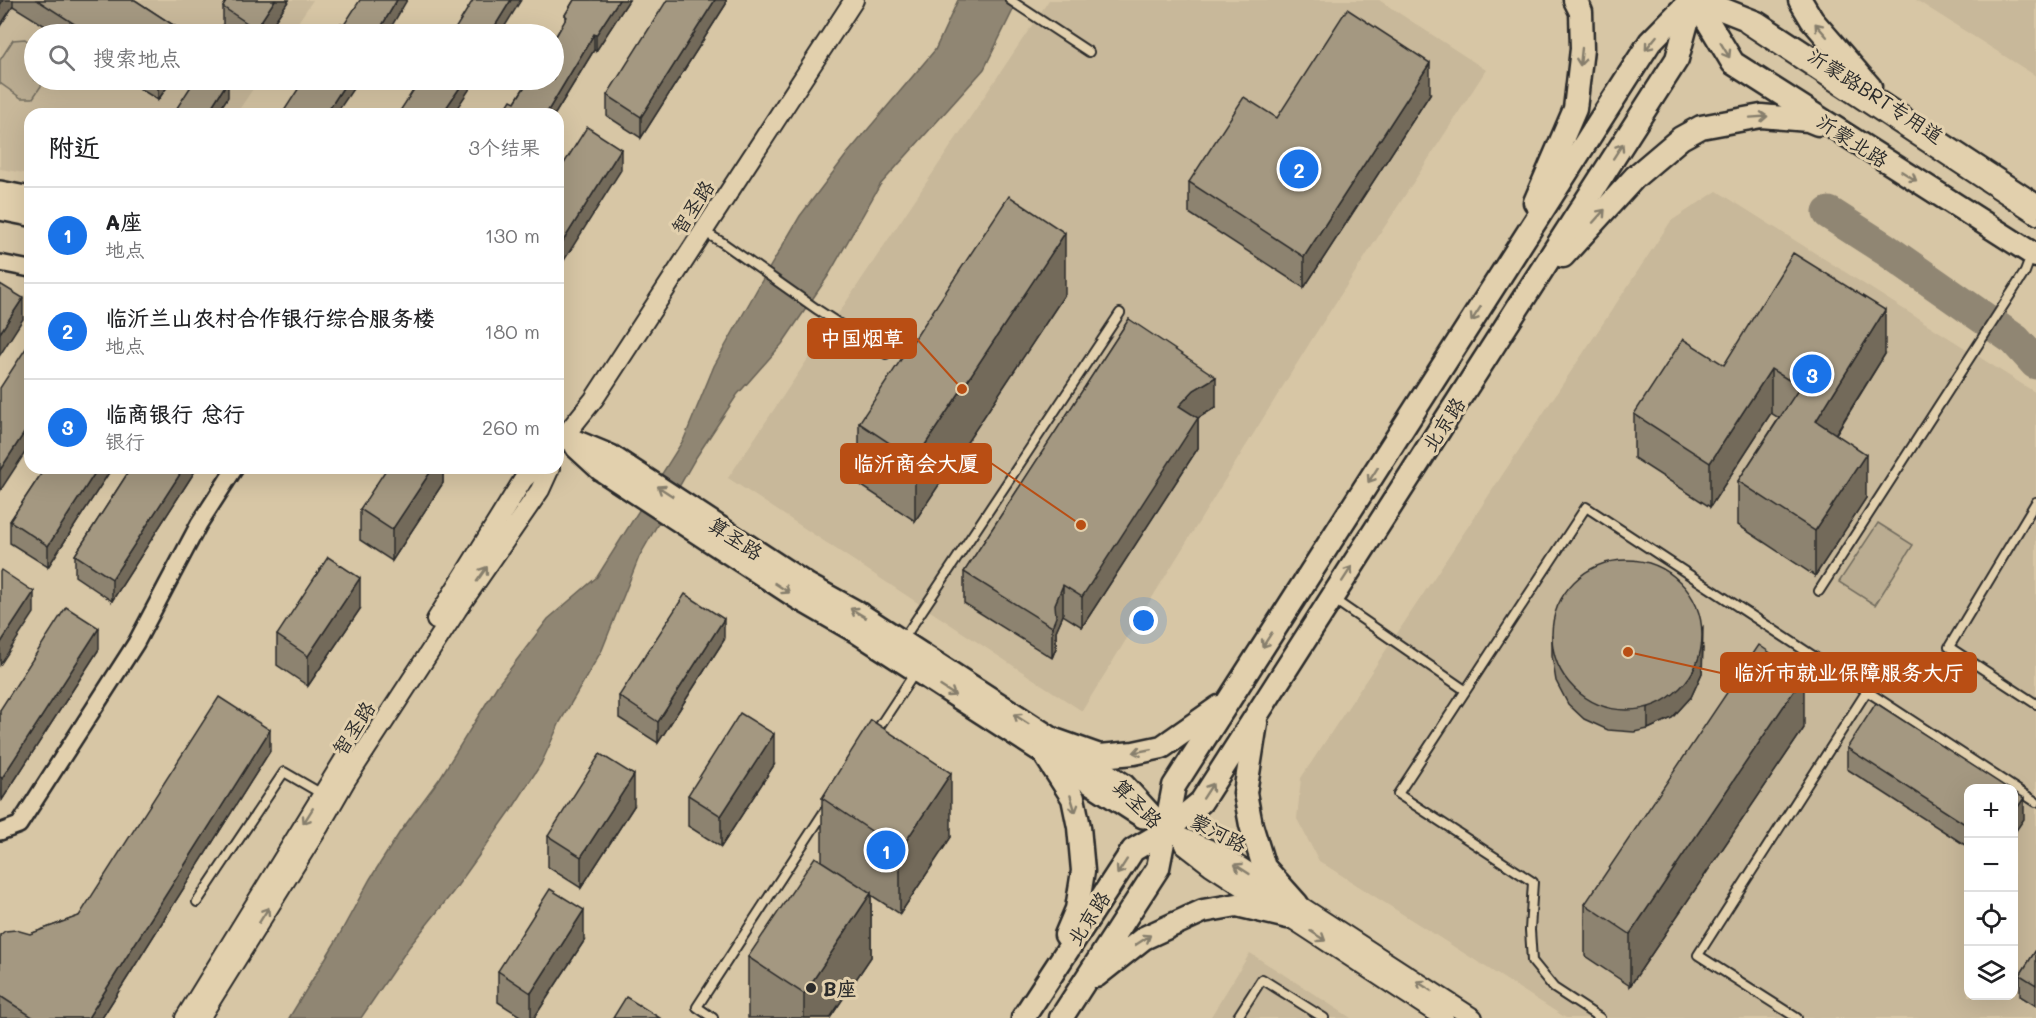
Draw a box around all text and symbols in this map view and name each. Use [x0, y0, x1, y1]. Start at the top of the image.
one-way arrow [1814, 23, 1828, 38]
search box [24, 24, 564, 90]
one-way arrow [1645, 34, 1658, 50]
icon: search [45, 41, 78, 74]
one-way arrow [1719, 41, 1731, 58]
street label: 沂蒙路BRT专用道 [1803, 42, 1949, 148]
text: 搜索地点 [93, 43, 181, 72]
one-way arrow [1575, 47, 1586, 67]
street label: 沂蒙北路 [1812, 107, 1894, 173]
one-way arrow [1749, 111, 1769, 122]
text: 附近 [48, 130, 100, 164]
text: 3个结果 [468, 134, 540, 160]
one-way arrow [1612, 143, 1624, 160]
pin: 2 [1280, 146, 1318, 192]
one-way arrow [1901, 170, 1918, 183]
street label: 智圣路 [665, 174, 720, 239]
text: A座 [105, 207, 142, 236]
one-way arrow [1592, 209, 1606, 224]
text: 1 [63, 222, 72, 248]
text: 130 m [485, 222, 540, 248]
text: 地点 [105, 236, 145, 262]
text: 临沂兰山农村合作银行综合服务楼 [105, 303, 435, 332]
one-way arrow [1470, 305, 1482, 322]
text: 2 [62, 318, 73, 344]
text: 180 m [484, 318, 540, 344]
callout: 中国烟草 [808, 319, 916, 358]
text: 中国烟草 [820, 324, 904, 351]
text: 地点 [105, 332, 145, 358]
pin: 3 [1792, 352, 1832, 397]
street label: 北京路 [1416, 391, 1471, 456]
text: 临商银行 总行 [105, 399, 245, 428]
text: 3 [62, 414, 74, 440]
text: 260 m [482, 414, 540, 440]
text: 银行 [105, 428, 145, 454]
callout: 临沂商会大厦 [841, 444, 991, 483]
text: 临沂商会大厦 [853, 449, 979, 476]
one-way arrow [1366, 466, 1378, 483]
one-way arrow [657, 485, 673, 497]
street label: 算圣路 [704, 511, 769, 566]
one-way arrow [476, 566, 488, 582]
one-way arrow [1341, 566, 1353, 583]
one-way arrow [774, 582, 790, 594]
one-way arrow [850, 606, 867, 618]
your location [1129, 606, 1158, 635]
one-way arrow [1261, 631, 1274, 648]
callout: 临沂市就业保障服务大厅 [1721, 653, 1976, 692]
text: 临沂市就业保障服务大厅 [1734, 658, 1965, 685]
one-way arrow [939, 685, 956, 697]
street label: 智圣路 [326, 695, 381, 760]
one-way arrow [1014, 713, 1030, 725]
one-way arrow [1133, 746, 1152, 757]
street label: 算圣路 [1108, 773, 1169, 834]
one-way arrow [1202, 783, 1214, 800]
map controls [1964, 784, 2018, 1000]
button: + [1964, 784, 2018, 838]
one-way arrow [1068, 794, 1079, 813]
one-way arrow [302, 807, 314, 824]
street label: 蒙河路 [1186, 807, 1253, 858]
pin: 1 [866, 828, 906, 872]
button: − [1964, 838, 2018, 892]
one-way arrow [1115, 858, 1128, 875]
one-way arrow [1234, 862, 1251, 874]
street label: 北京路 [1061, 885, 1116, 950]
button: locate [1964, 892, 2018, 946]
one-way arrow [259, 907, 271, 924]
one-way arrow [1309, 930, 1326, 942]
one-way arrow [1135, 934, 1151, 946]
button: layers [1964, 946, 2018, 1000]
place label: B座 [823, 975, 856, 1001]
one-way arrow [1416, 980, 1432, 992]
marker: B座 [804, 981, 818, 995]

